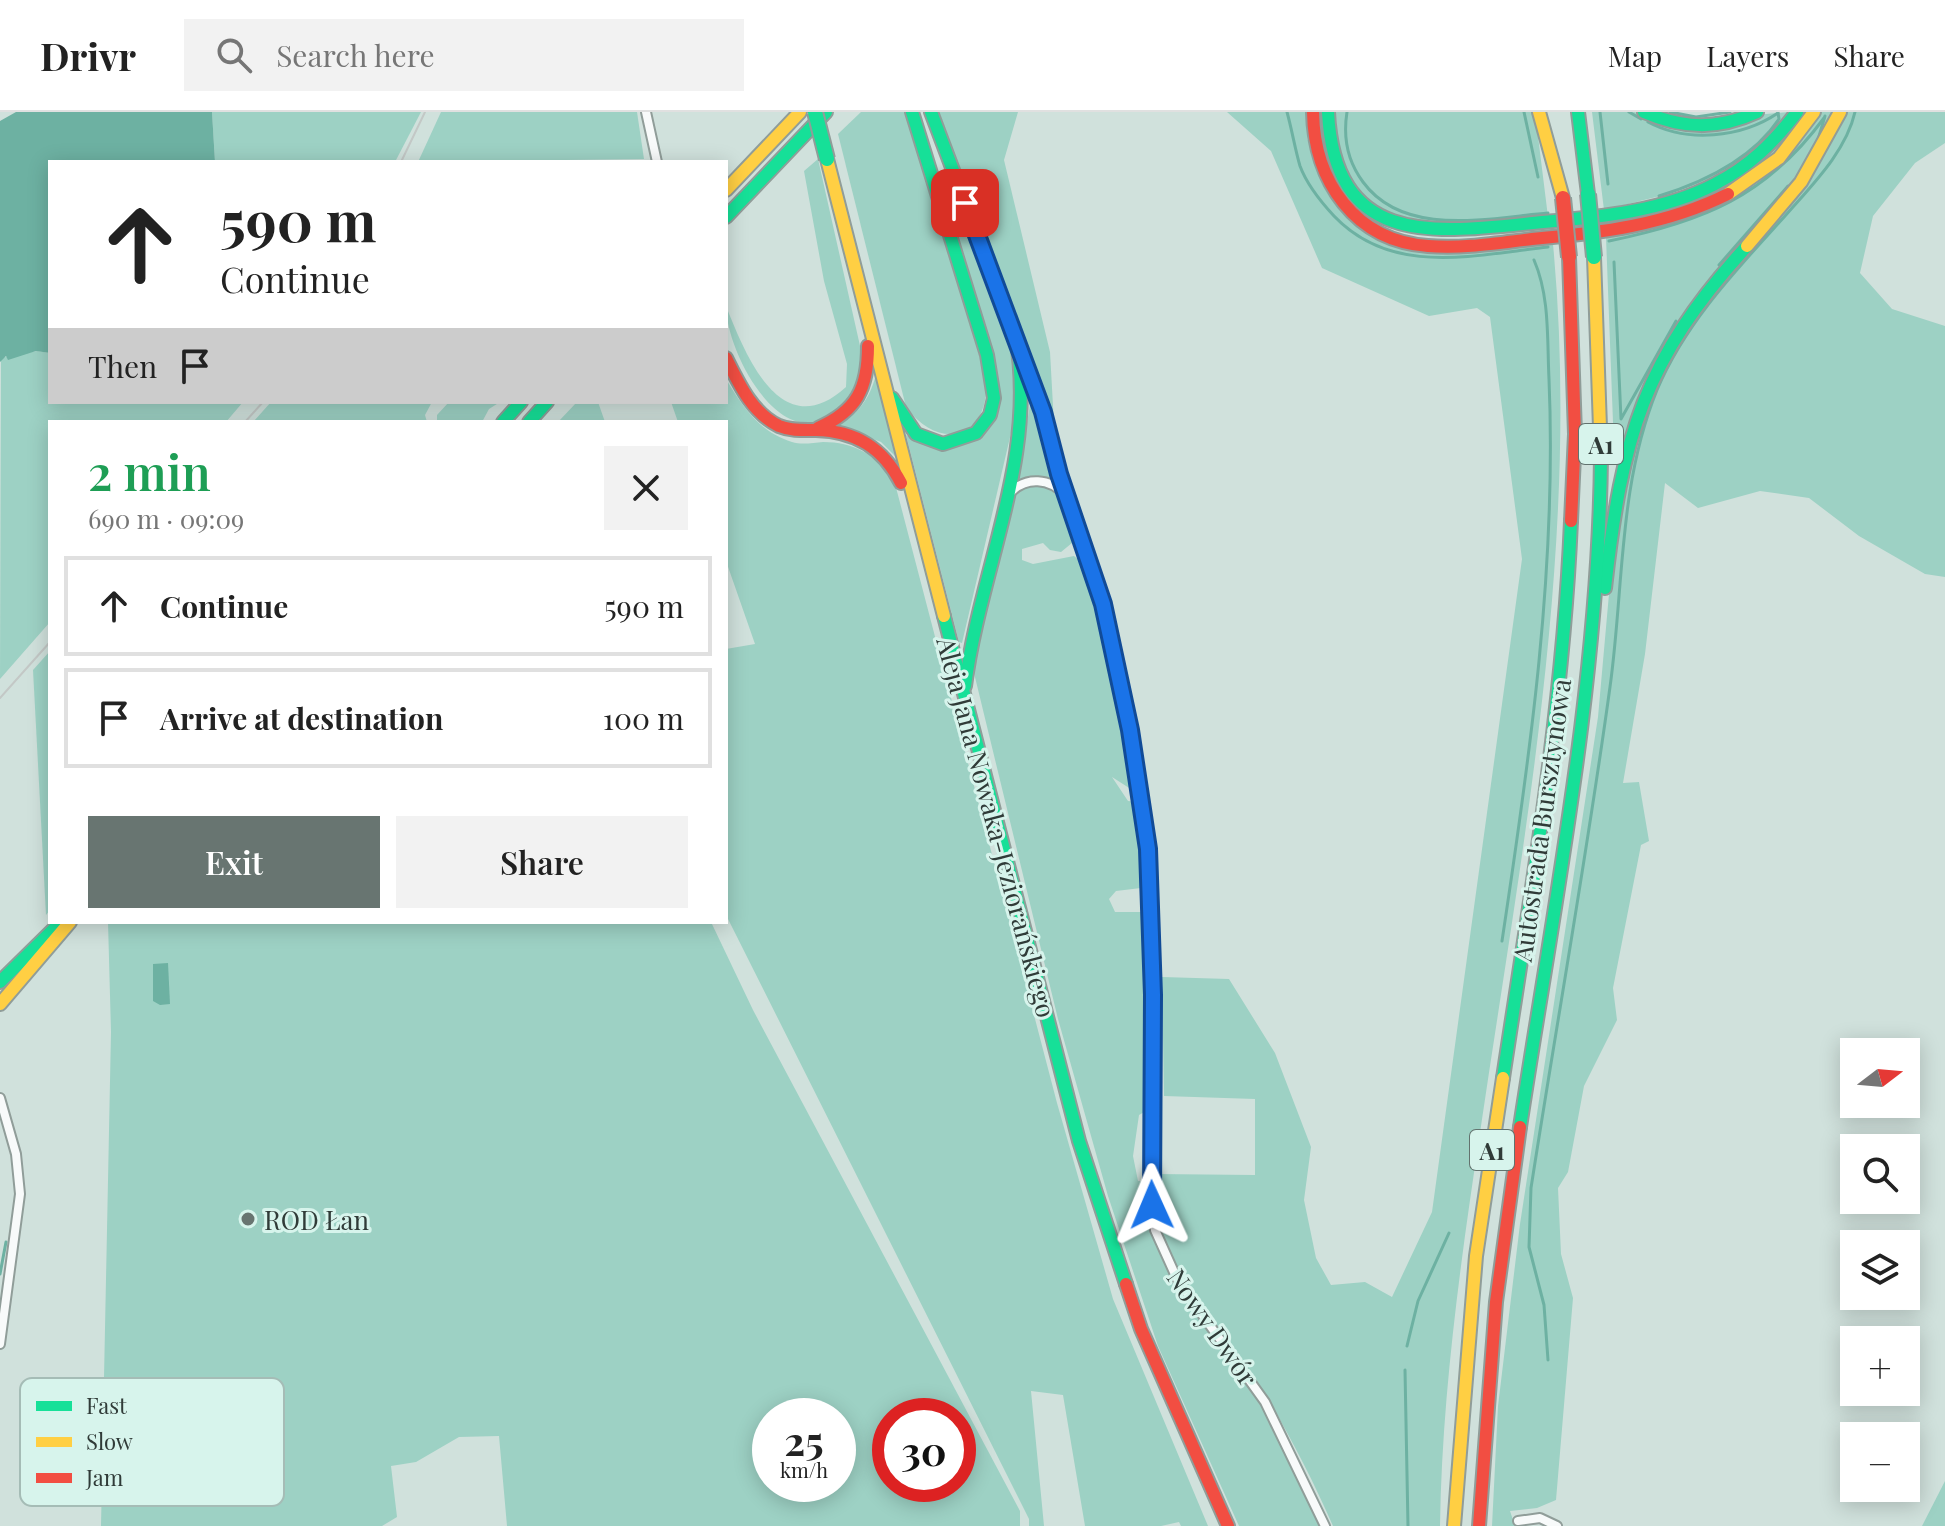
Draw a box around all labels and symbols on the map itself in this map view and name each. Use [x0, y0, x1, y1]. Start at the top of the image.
pin [931, 169, 999, 237]
road number: A1 [1579, 424, 1623, 464]
street label: Aleja Jana Nowaka-Jeziorańskiego [929, 632, 1065, 1021]
street label: Autostrada Bursztynowa [1504, 676, 1578, 965]
north arrow [1840, 1038, 1920, 1118]
road number: A1 [1470, 1130, 1514, 1170]
position arrow [1110, 1163, 1194, 1247]
place label: ROD Łan [264, 1202, 369, 1237]
marker: ROD Łan [239, 1210, 257, 1228]
street label: Nowy Dwór [1160, 1262, 1266, 1393]
legend [20, 1378, 284, 1506]
text: Fast [86, 1390, 128, 1420]
speed limit sign: 30 [872, 1398, 976, 1502]
text: Slow [86, 1426, 133, 1456]
text: Jam [85, 1462, 124, 1492]

